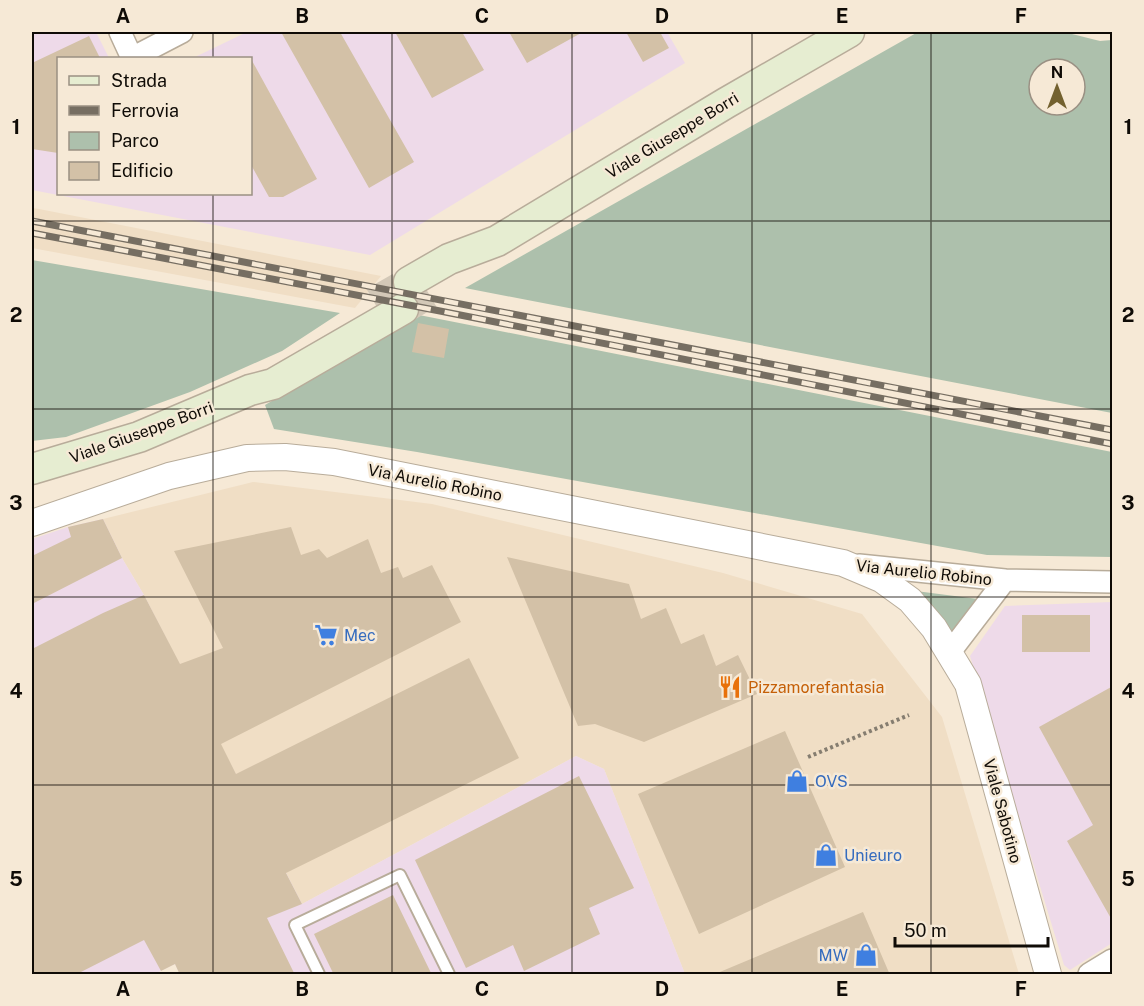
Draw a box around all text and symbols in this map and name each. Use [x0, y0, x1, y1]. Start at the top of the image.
text: A [116, 4, 130, 28]
text: B [295, 4, 309, 28]
text: C [475, 4, 489, 28]
text: D [655, 4, 669, 28]
text: E [836, 4, 848, 28]
text: F [1015, 4, 1027, 28]
legend [57, 57, 252, 195]
north arrow [1027, 57, 1087, 117]
text: N [1051, 63, 1063, 82]
text: Strada [111, 70, 167, 91]
street label: Viale Giuseppe Borri [603, 88, 742, 183]
text: Ferrovia [111, 100, 179, 121]
text: 1 [12, 115, 20, 139]
text: 1 [1124, 115, 1132, 139]
text: Parco [111, 130, 159, 151]
text: Edificio [111, 160, 173, 181]
text: 2 [10, 303, 22, 327]
text: 2 [1122, 303, 1134, 327]
street label: Viale Giuseppe Borri [67, 398, 215, 467]
street label: Via Aurelio Robino [366, 460, 504, 505]
text: 3 [9, 491, 23, 515]
text: 3 [1121, 491, 1135, 515]
street label: Via Aurelio Robino [855, 556, 993, 589]
supermarket icon: Mec [313, 622, 339, 648]
place label: Mec [344, 626, 376, 645]
restaurant icon: Pizzamorefantasia [717, 674, 743, 700]
place label: Pizzamorefantasia [748, 678, 884, 697]
text: 4 [9, 679, 23, 703]
text: 4 [1121, 679, 1135, 703]
street label: Viale Sabotino [979, 757, 1026, 865]
shop icon: OVS [784, 768, 810, 794]
place label: OVS [815, 772, 848, 791]
shop icon: Unieuro [813, 842, 839, 868]
place label: Unieuro [844, 846, 902, 865]
text: 5 [9, 867, 23, 891]
text: 5 [1121, 867, 1135, 891]
scale bar [895, 910, 1048, 948]
text: 50 m [904, 920, 947, 941]
shop icon: MW [853, 942, 879, 968]
place label: MW [819, 946, 848, 965]
text: A [116, 977, 130, 1001]
text: B [295, 977, 309, 1001]
text: C [475, 977, 489, 1001]
text: D [655, 977, 669, 1001]
text: E [836, 977, 848, 1001]
text: F [1015, 977, 1027, 1001]

